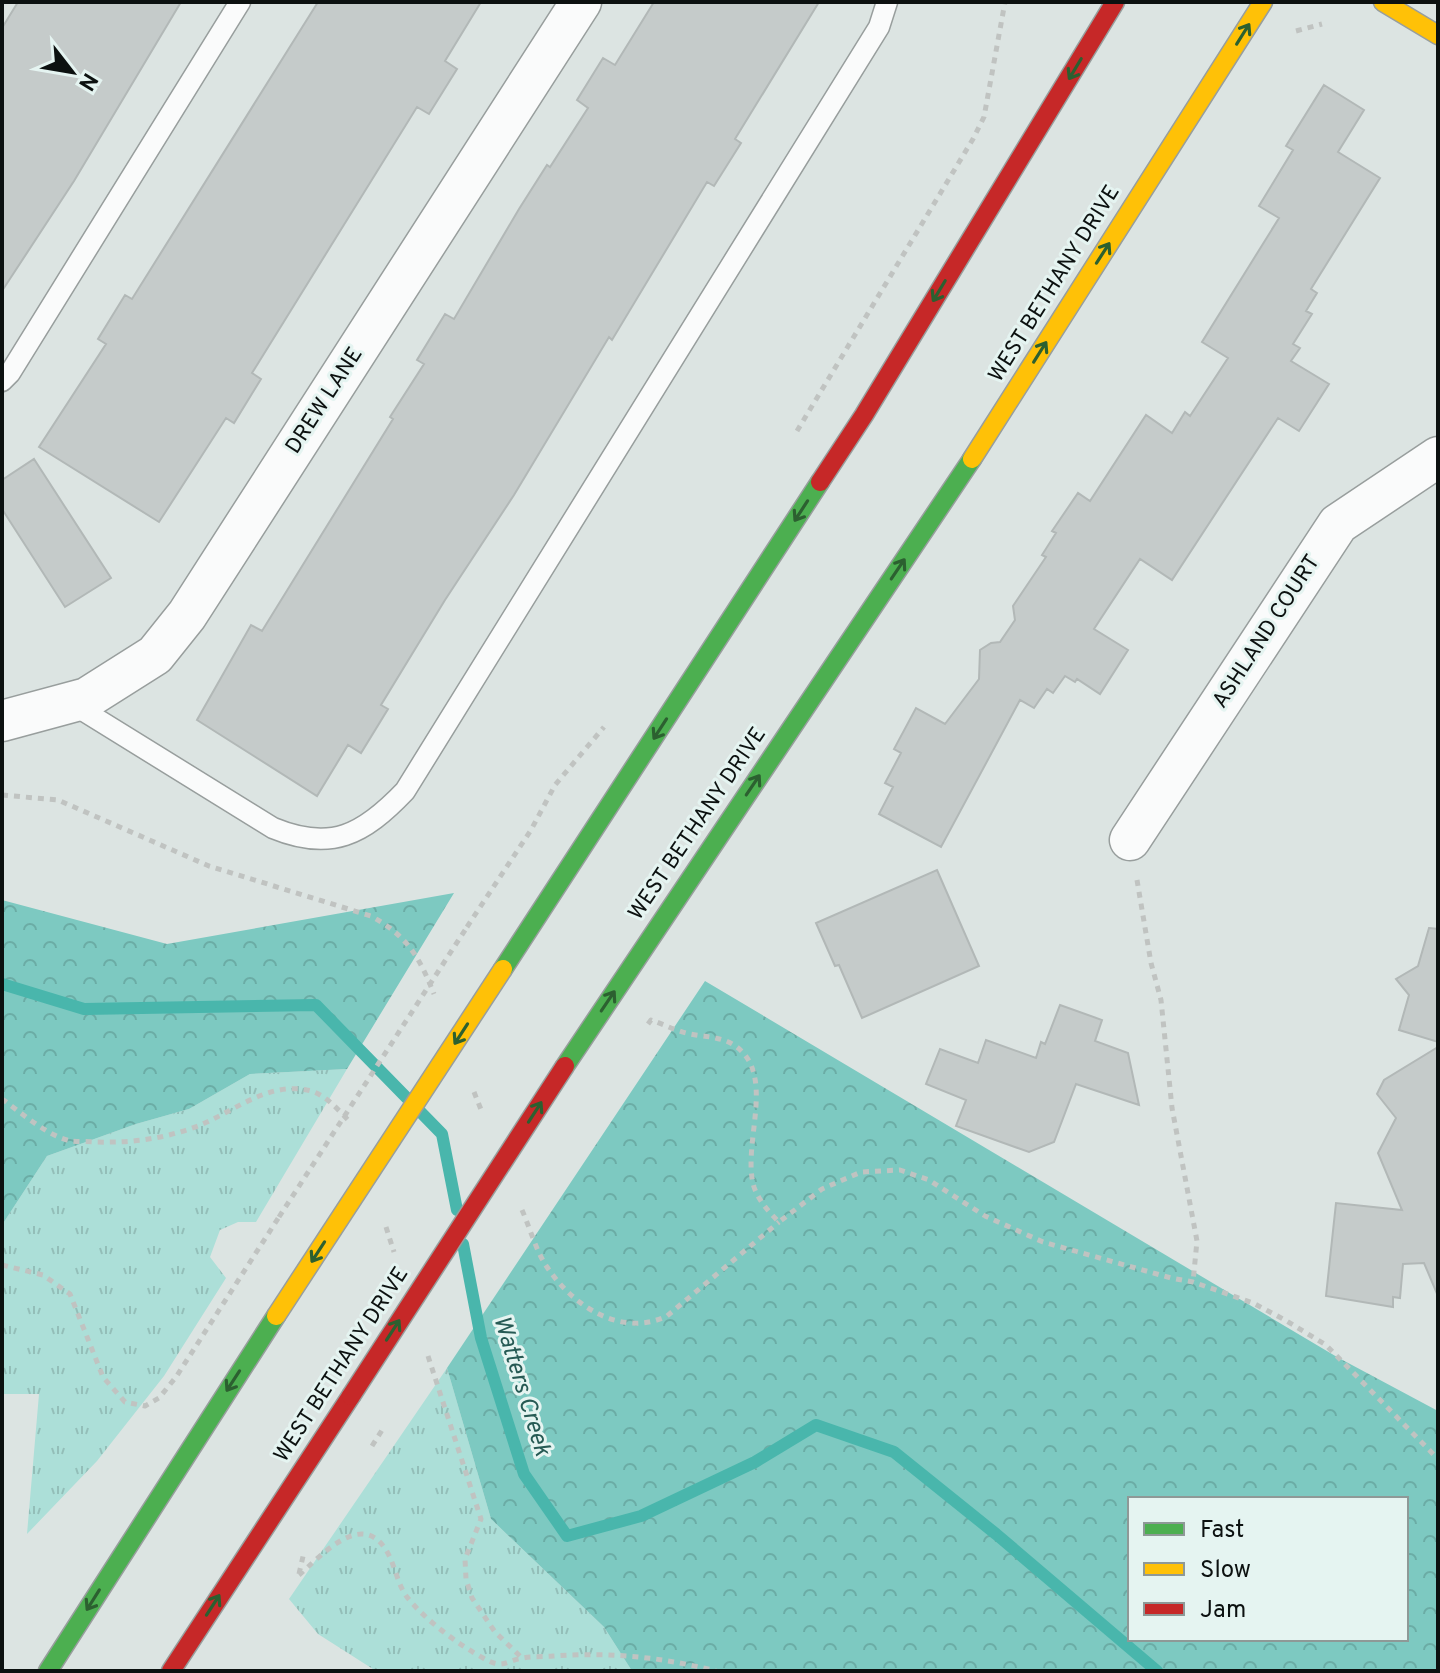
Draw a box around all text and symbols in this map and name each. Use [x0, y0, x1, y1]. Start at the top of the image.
one-way arrow [1235, 23, 1251, 46]
north arrow [32, 32, 112, 112]
one-way arrow [1066, 57, 1082, 80]
text: N [71, 67, 103, 95]
street label: WEST BETHANY DRIVE [983, 181, 1127, 387]
one-way arrow [1095, 242, 1111, 265]
one-way arrow [931, 279, 947, 302]
one-way arrow [1033, 341, 1049, 364]
street label: DREW LANE [281, 343, 369, 459]
one-way arrow [793, 499, 809, 522]
street label: ASHLAND COURT [1207, 550, 1327, 714]
one-way arrow [889, 559, 906, 581]
one-way arrow [651, 717, 667, 740]
street label: WEST BETHANY DRIVE [623, 722, 773, 926]
one-way arrow [745, 775, 761, 797]
one-way arrow [600, 991, 616, 1013]
one-way arrow [452, 1023, 469, 1045]
one-way arrow [526, 1102, 543, 1124]
one-way arrow [310, 1240, 326, 1263]
street label: WEST BETHANY DRIVE [269, 1262, 415, 1468]
water label: Watters Creek [485, 1312, 557, 1461]
one-way arrow [385, 1320, 402, 1342]
one-way arrow [225, 1370, 242, 1392]
legend [1128, 1497, 1408, 1641]
text: Fast [1200, 1516, 1244, 1546]
text: Slow [1200, 1556, 1251, 1586]
one-way arrow [84, 1588, 100, 1611]
one-way arrow [205, 1594, 221, 1617]
text: Jam [1200, 1596, 1246, 1626]

